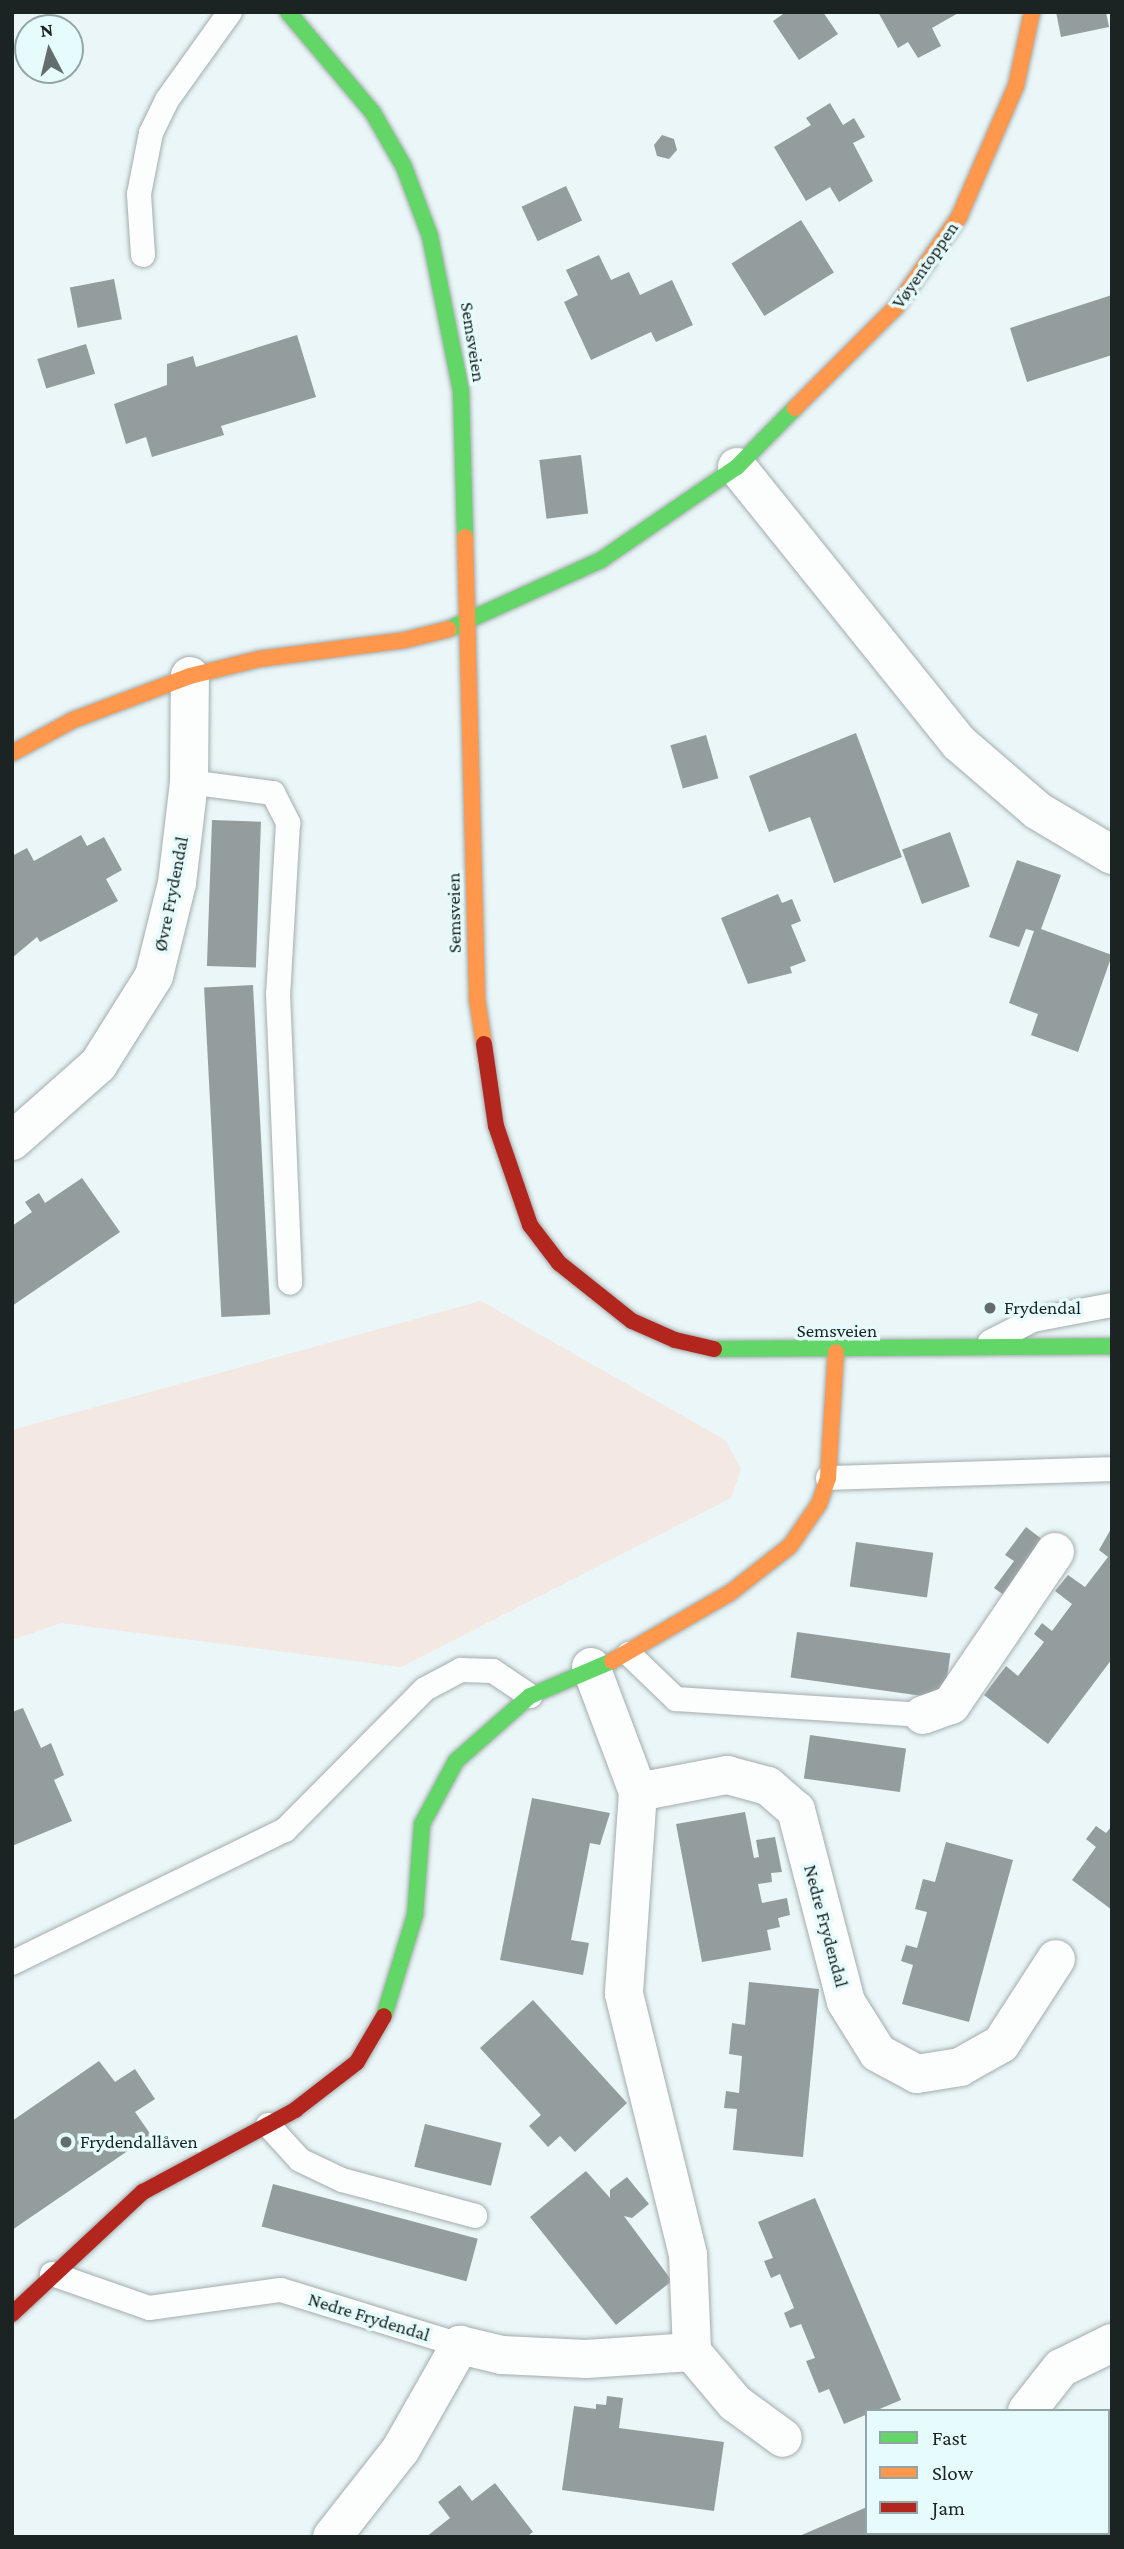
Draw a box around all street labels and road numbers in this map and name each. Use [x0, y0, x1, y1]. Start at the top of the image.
street label: Vøyentoppen [887, 217, 963, 313]
street label: Semsveien [455, 301, 491, 383]
street label: Øvre Frydendal [149, 835, 193, 953]
street label: Semsveien [442, 873, 466, 953]
street label: Semsveien [797, 1320, 877, 1342]
street label: Nedre Frydendal [799, 1862, 853, 1990]
street label: Nedre Frydendal [305, 2288, 433, 2346]

